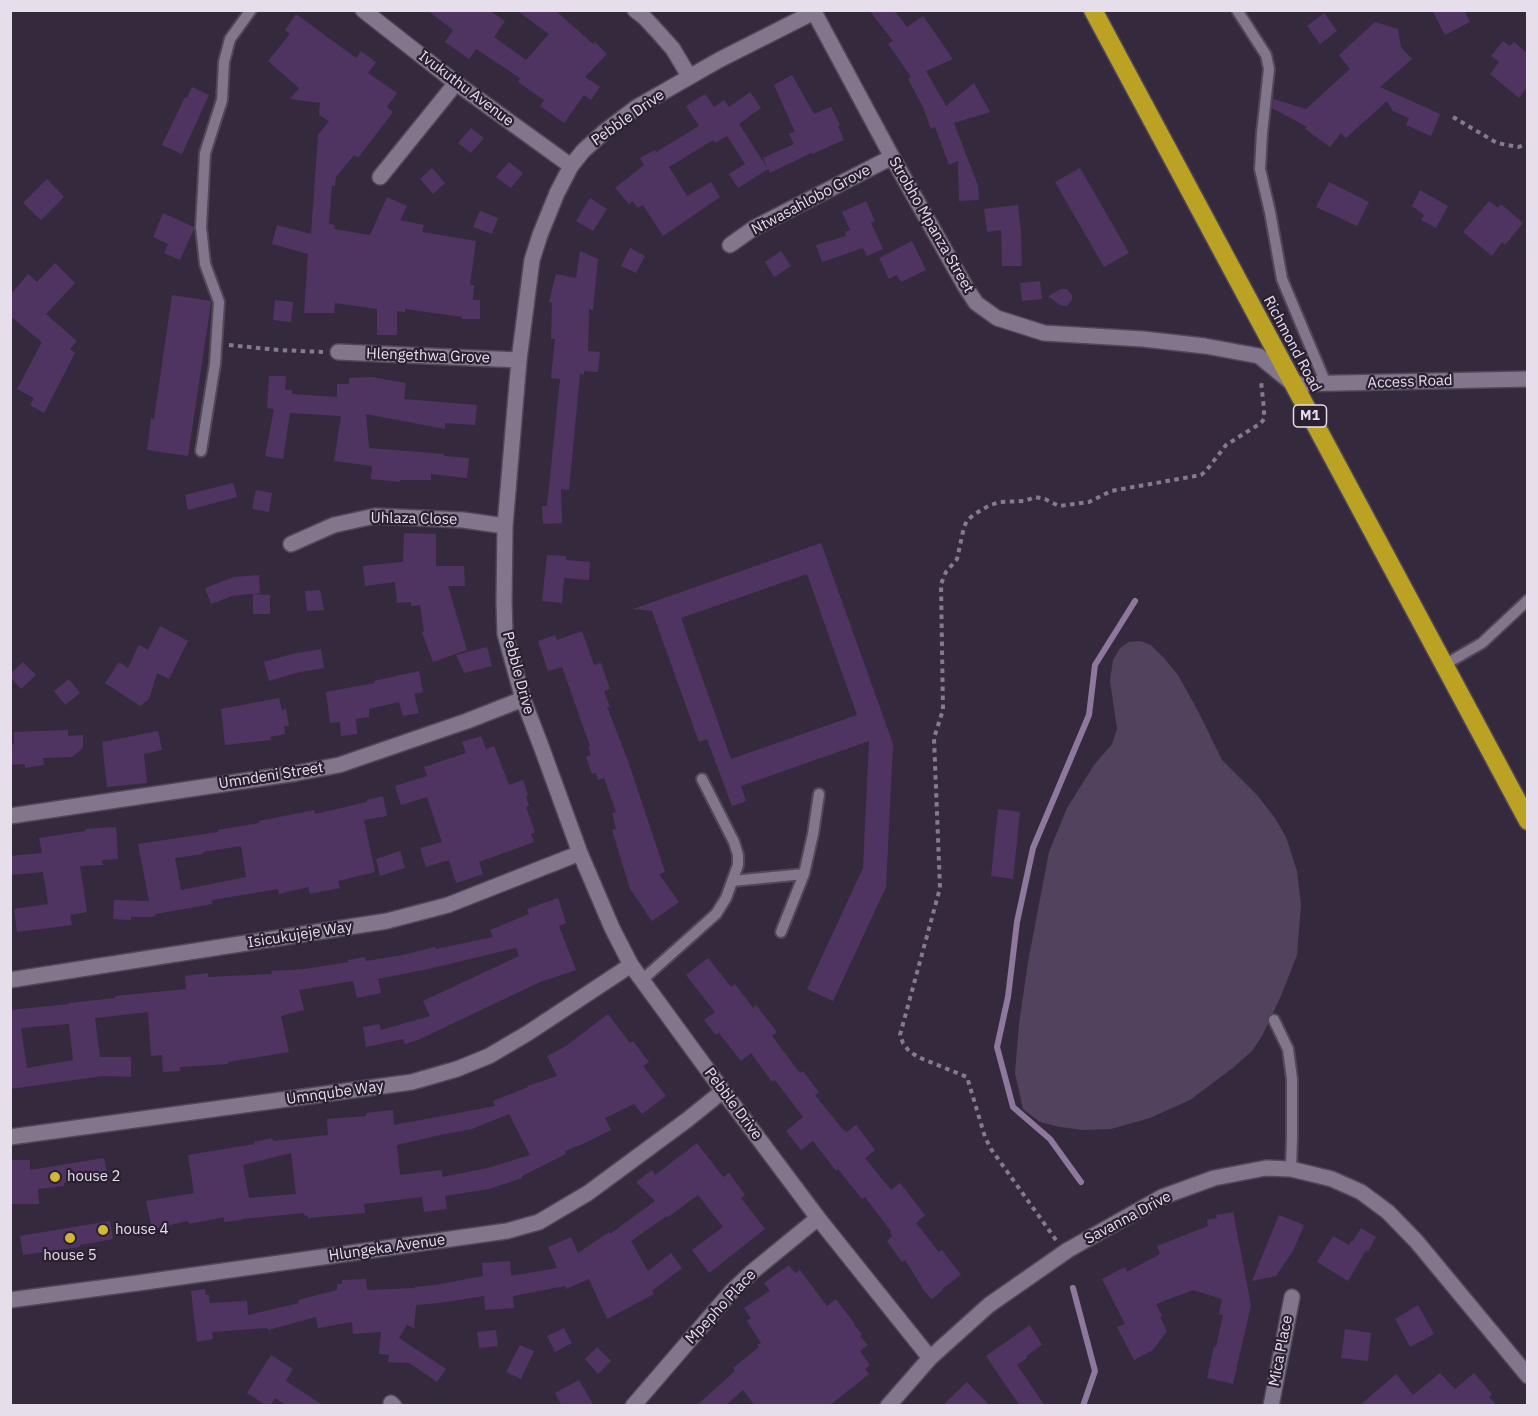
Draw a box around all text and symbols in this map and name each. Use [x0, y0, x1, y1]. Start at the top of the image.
street label: Ivukuthu Avenue [415, 47, 517, 131]
street label: Pebble Drive [588, 86, 668, 150]
street label: Strobho Mpanza Street [885, 154, 977, 296]
street label: Ntwasahlobo Grove [749, 161, 873, 239]
street label: Richmond Road [1259, 293, 1325, 395]
street label: Hlengethwa Grove [366, 345, 490, 367]
street label: Access Road [1367, 372, 1453, 392]
road number: M1 [1294, 405, 1326, 427]
street label: Uhlaza Close [371, 509, 457, 529]
street label: Pebble Drive [498, 630, 538, 716]
street label: Umndeni Street [217, 759, 325, 793]
street label: Isicukujeje Way [246, 918, 354, 952]
street label: Pebble Drive [700, 1065, 766, 1143]
street label: Umnqube Way [285, 1077, 385, 1109]
place label: house 2 [67, 1168, 121, 1186]
marker: house 2 [48, 1170, 62, 1184]
street label: Savanna Drive [1082, 1188, 1174, 1248]
place label: house 4 [115, 1221, 169, 1239]
marker: house 4 [96, 1223, 110, 1237]
marker: house 5 [63, 1231, 77, 1245]
street label: Hlungeka Avenue [328, 1231, 446, 1265]
place label: house 5 [43, 1247, 97, 1265]
street label: Mpepho Place [682, 1266, 760, 1348]
street label: Mica Place [1265, 1314, 1297, 1388]

